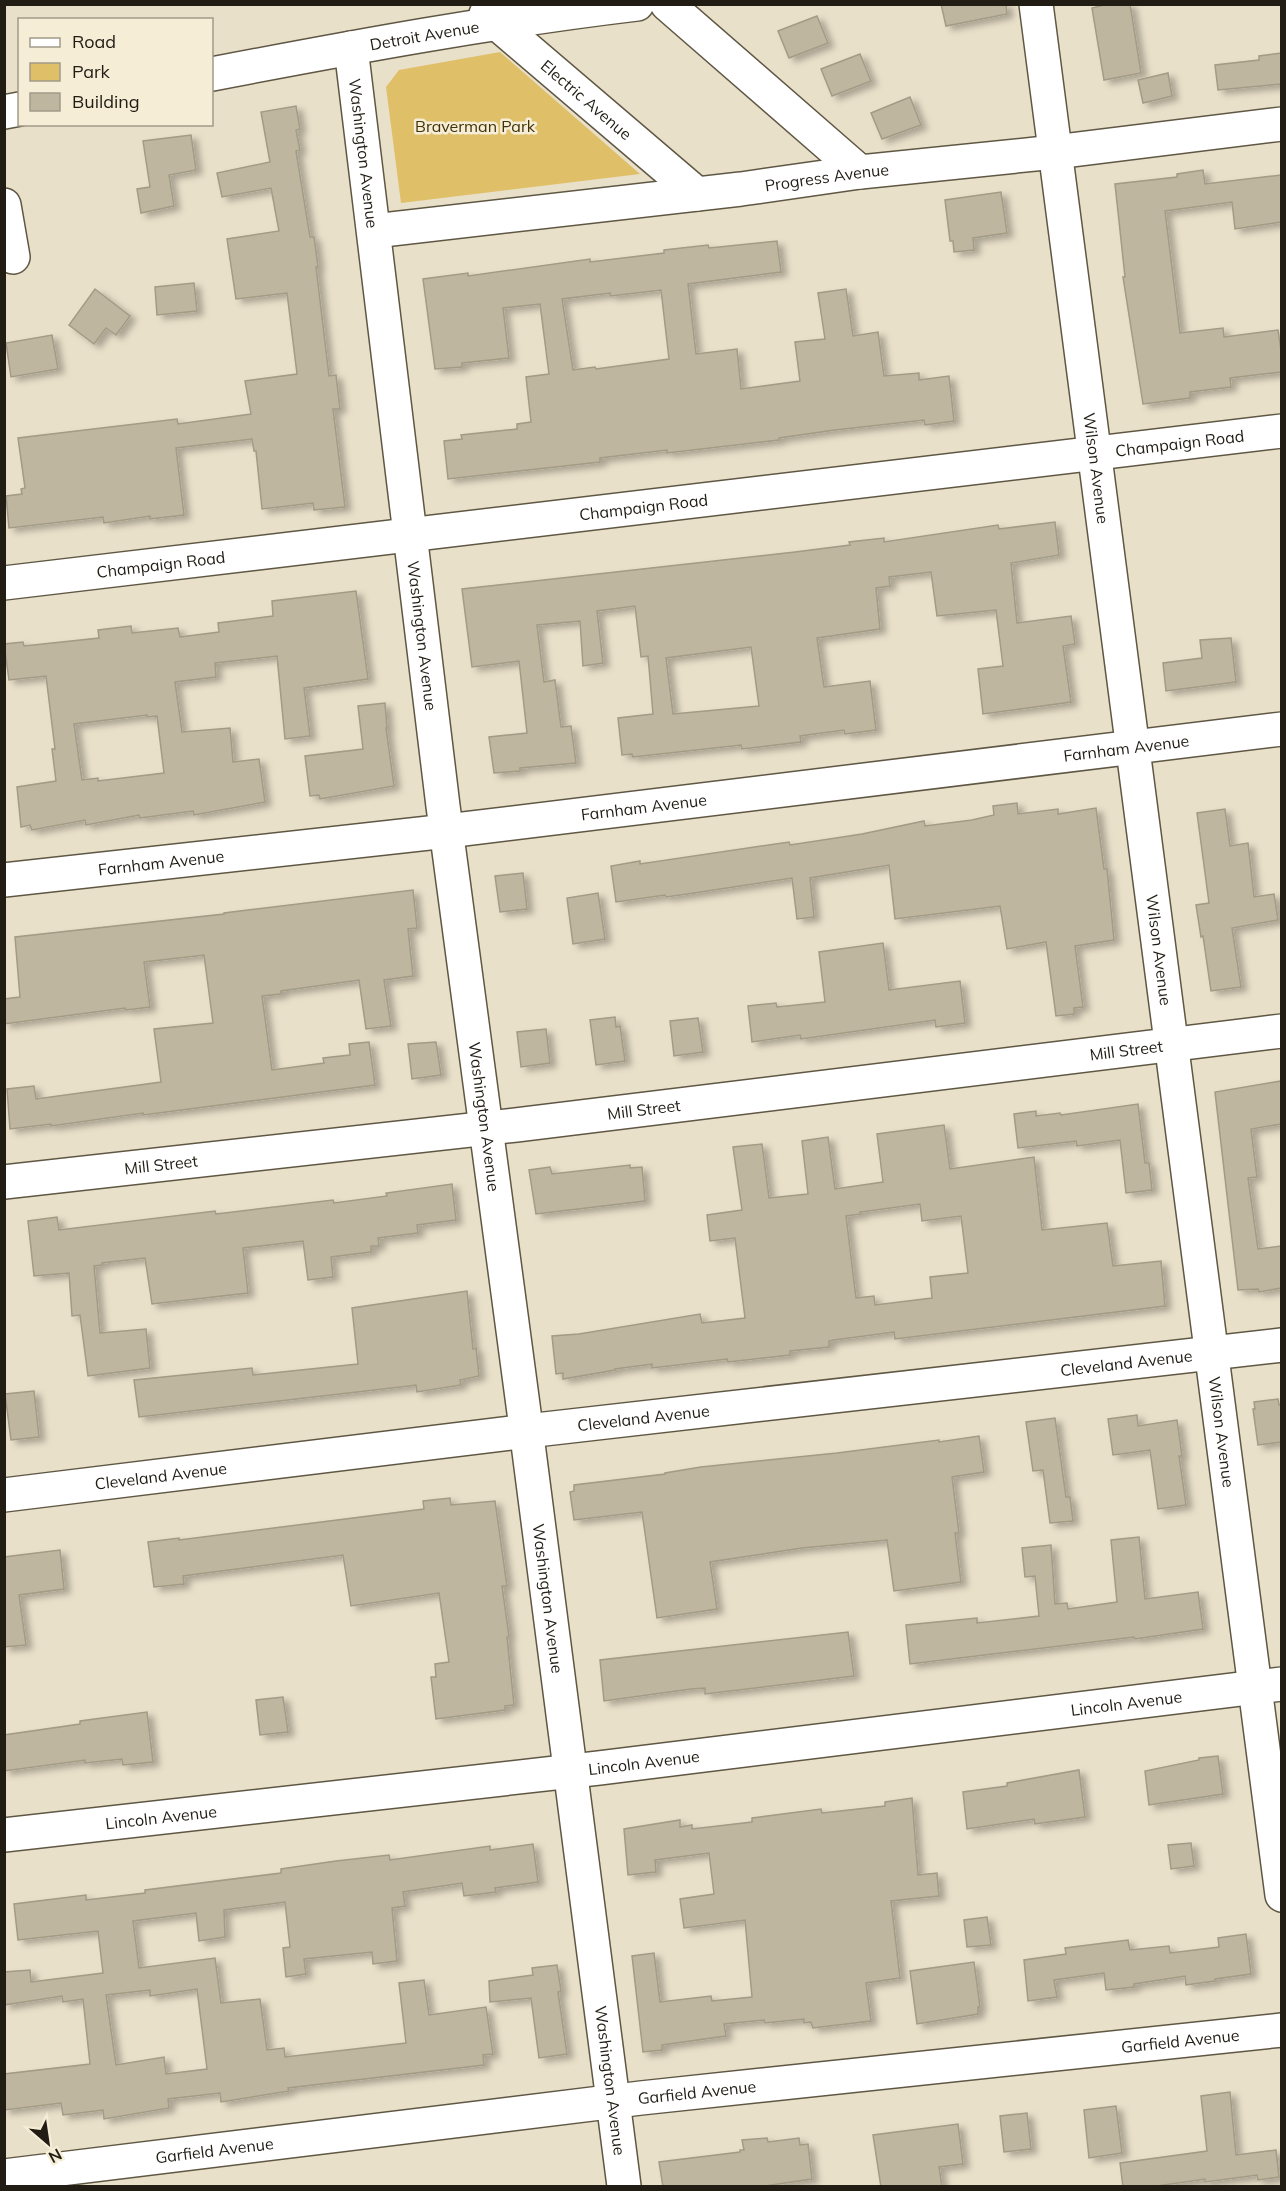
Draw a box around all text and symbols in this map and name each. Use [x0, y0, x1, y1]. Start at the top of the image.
street label: Detroit Avenue [368, 16, 481, 54]
legend [18, 18, 213, 126]
text: Road [72, 30, 116, 53]
street label: Electric Avenue [537, 55, 636, 144]
text: Park [72, 60, 111, 83]
street label: Washington Avenue [345, 77, 383, 229]
text: Building [72, 90, 140, 113]
park label: Braverman Park [415, 116, 536, 136]
street label: Progress Avenue [763, 159, 890, 195]
street label: Wilson Avenue [1079, 411, 1114, 525]
street label: Champaign Road [1114, 426, 1245, 461]
street label: Champaign Road [578, 489, 709, 525]
street label: Champaign Road [95, 547, 226, 582]
street label: Washington Avenue [403, 560, 441, 712]
street label: Farnham Avenue [1062, 730, 1190, 766]
street label: Farnham Avenue [580, 789, 708, 825]
street label: Farnham Avenue [97, 846, 225, 880]
street label: Wilson Avenue [1142, 893, 1176, 1007]
street label: Mill Street [1088, 1036, 1164, 1065]
street label: Washington Avenue [465, 1041, 504, 1193]
street label: Mill Street [606, 1095, 682, 1124]
street label: Mill Street [123, 1150, 199, 1179]
street label: Cleveland Avenue [1059, 1345, 1193, 1380]
street label: Wilson Avenue [1205, 1375, 1239, 1489]
street label: Cleveland Avenue [576, 1400, 710, 1435]
street label: Cleveland Avenue [94, 1458, 228, 1494]
street label: Washington Avenue [528, 1522, 568, 1675]
street label: Lincoln Avenue [1069, 1686, 1183, 1720]
street label: Lincoln Avenue [587, 1746, 701, 1779]
street label: Lincoln Avenue [104, 1801, 218, 1834]
street label: Washington Avenue [591, 2004, 630, 2157]
street label: Garfield Avenue [1120, 2025, 1240, 2057]
street label: Garfield Avenue [637, 2076, 757, 2108]
north arrow [18, 2113, 78, 2173]
street label: Garfield Avenue [154, 2133, 275, 2167]
text: N [45, 2144, 65, 2168]

